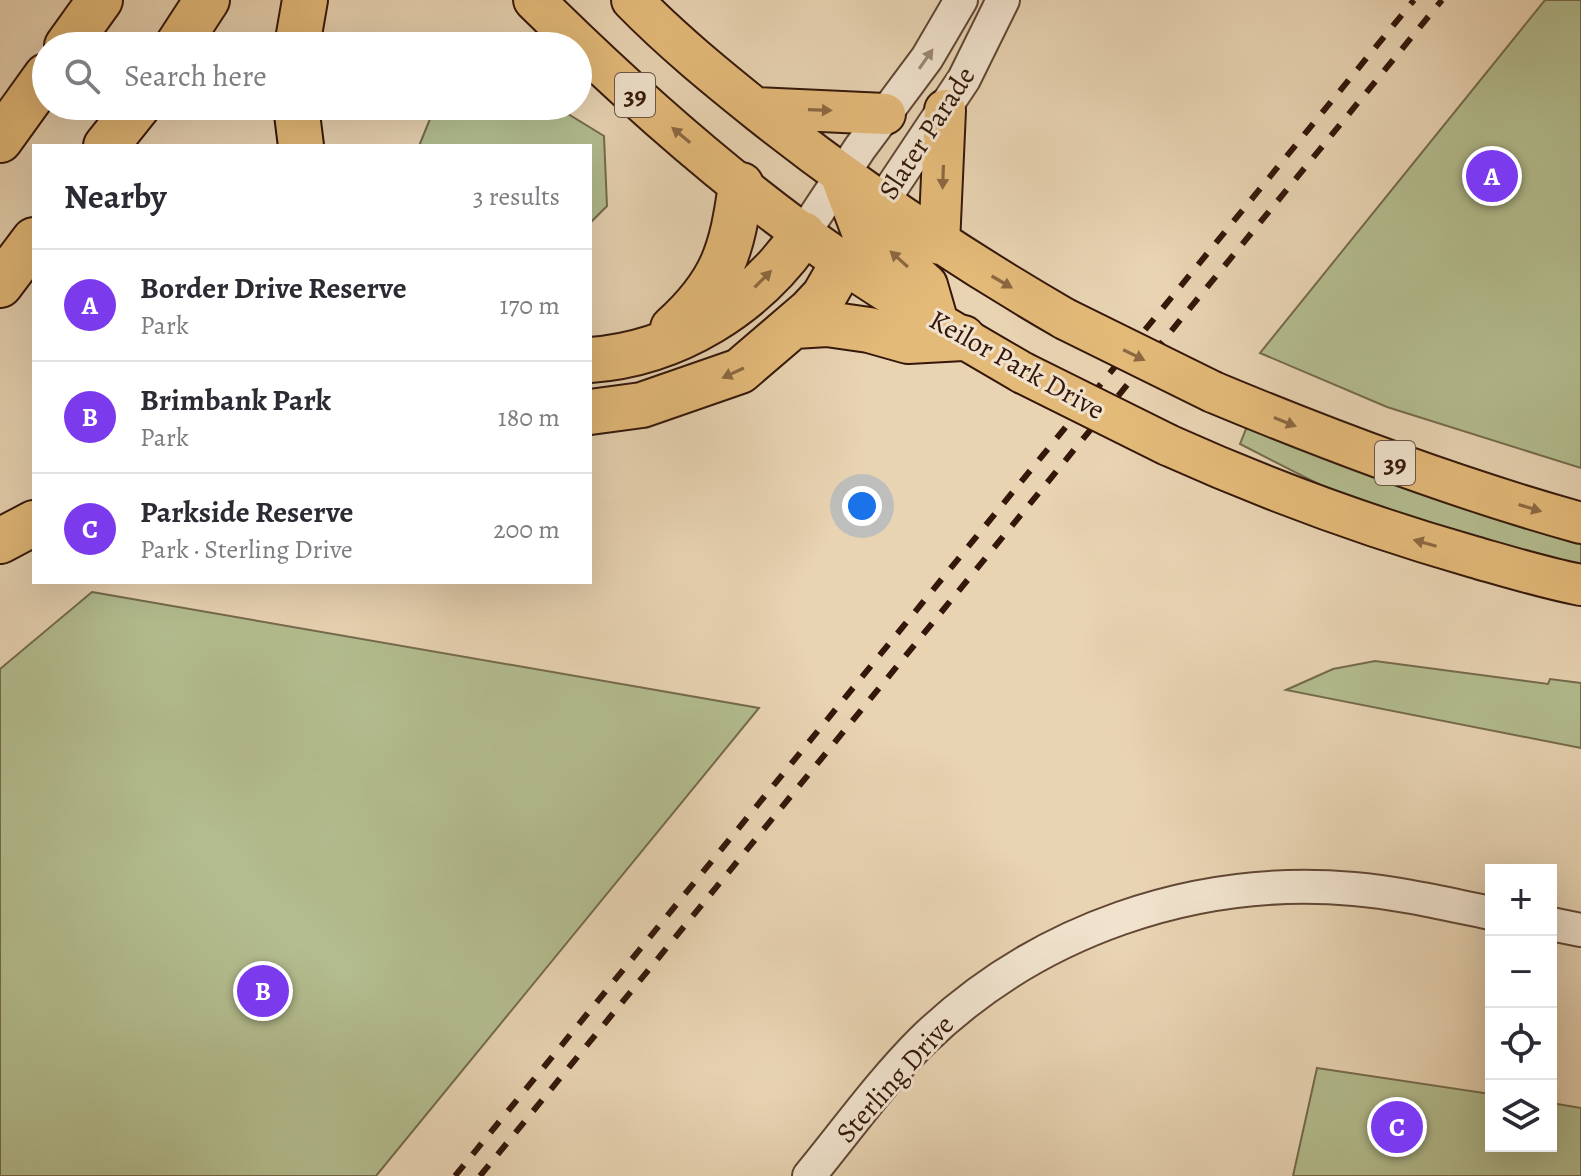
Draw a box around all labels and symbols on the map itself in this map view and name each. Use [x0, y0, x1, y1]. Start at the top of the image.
one-way arrow [918, 48, 933, 69]
street label: Slater Parade [870, 59, 984, 207]
road number: 39 [615, 73, 655, 117]
one-way arrow [808, 103, 833, 116]
one-way arrow [671, 127, 691, 144]
pin: A [1466, 146, 1518, 206]
one-way arrow [936, 165, 949, 190]
one-way arrow [889, 251, 908, 269]
one-way arrow [753, 270, 771, 289]
one-way arrow [991, 275, 1013, 289]
street label: Keilor Park Drive [922, 301, 1112, 429]
one-way arrow [1123, 348, 1146, 362]
one-way arrow [721, 366, 744, 380]
one-way arrow [1273, 416, 1297, 429]
road number: 39 [1375, 441, 1415, 485]
your location [842, 486, 882, 526]
one-way arrow [1518, 502, 1542, 515]
one-way arrow [1412, 536, 1436, 549]
pin: B [237, 961, 289, 1021]
street label: Sterling Drive [827, 1007, 963, 1151]
pin: C [1371, 1097, 1423, 1157]

